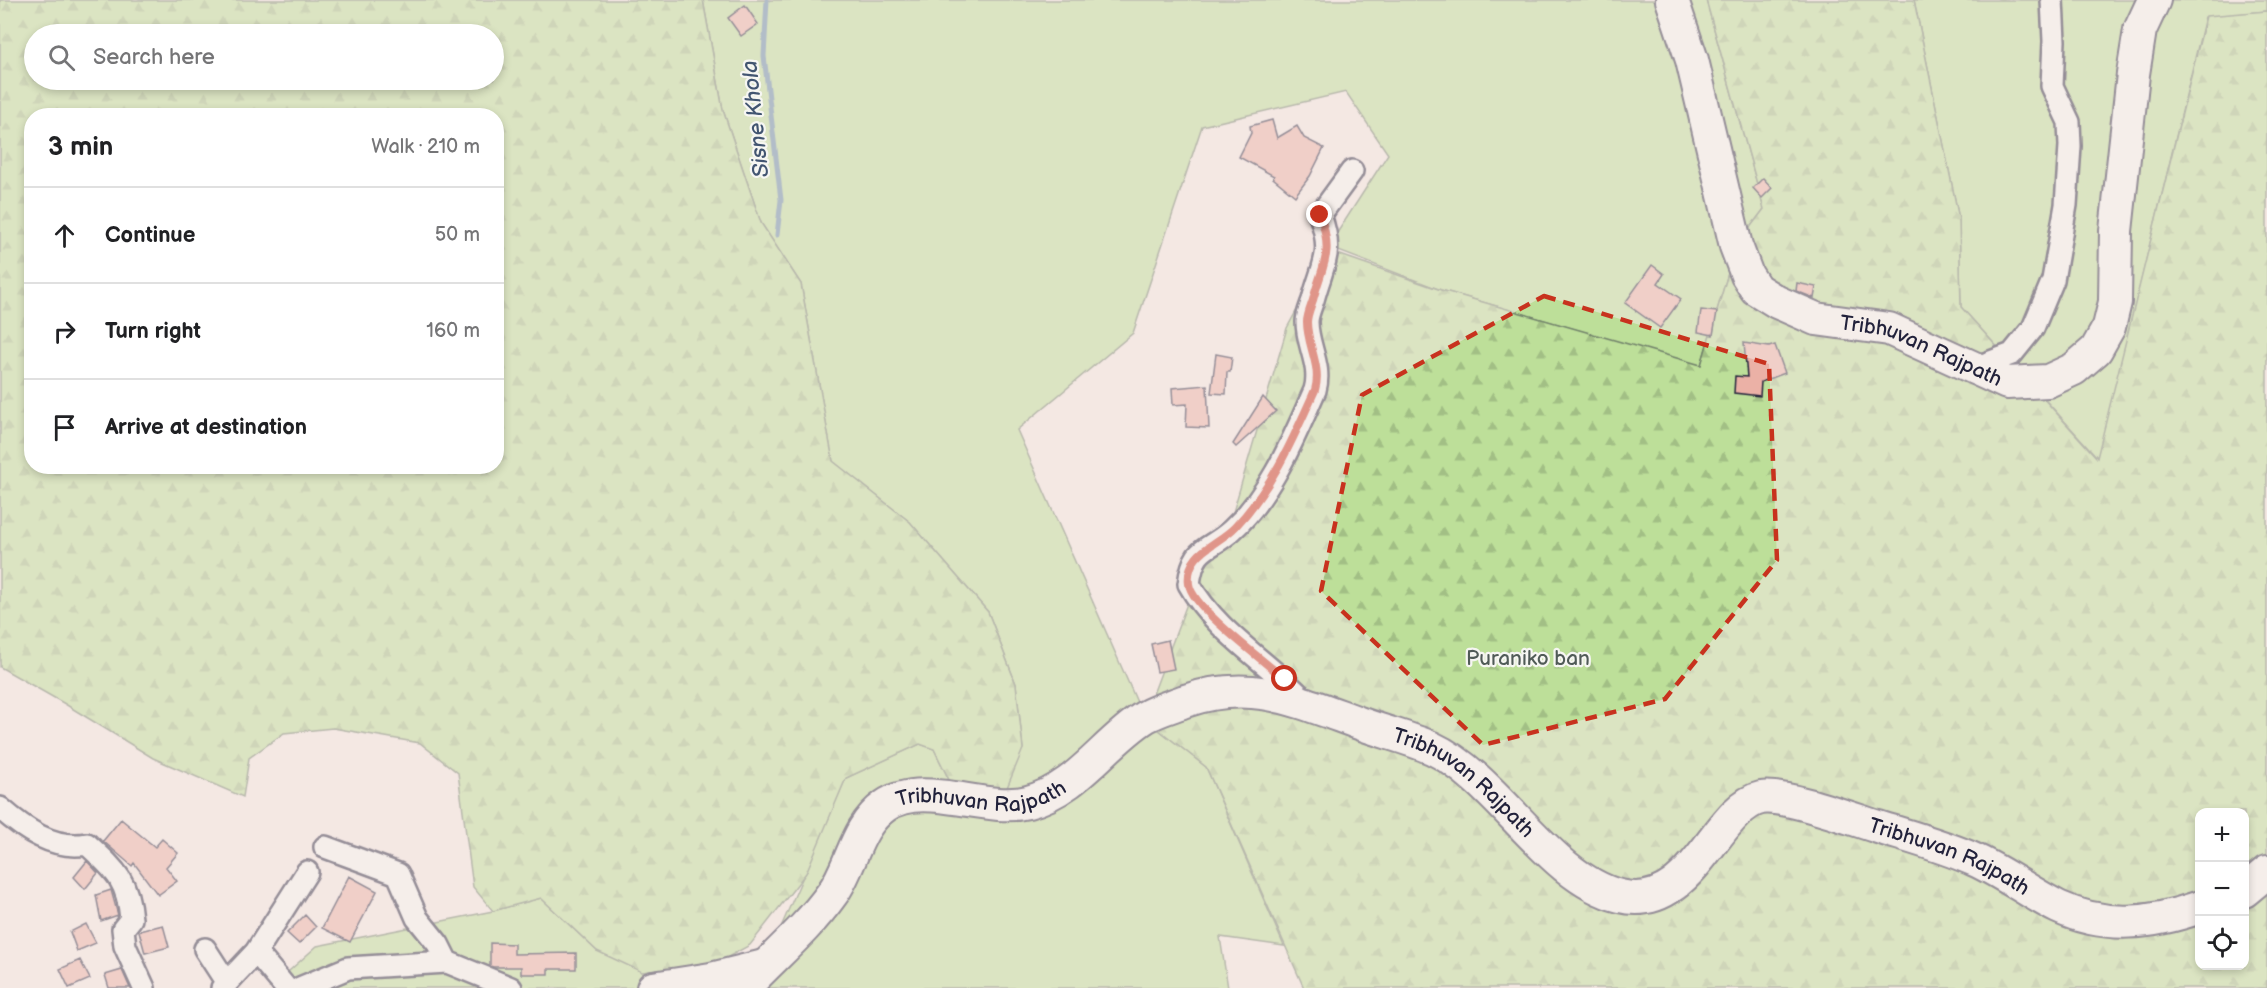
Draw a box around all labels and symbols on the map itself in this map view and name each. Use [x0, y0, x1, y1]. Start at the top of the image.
water label: Sisne Khola [736, 59, 776, 179]
route end [1306, 201, 1332, 227]
street label: Tribhuvan Rajpath [1839, 310, 2006, 392]
park label: Puraniko ban [1466, 646, 1590, 671]
route start [1271, 665, 1297, 691]
street label: Tribhuvan Rajpath [1390, 722, 1540, 843]
street label: Tribhuvan Rajpath [893, 775, 1071, 817]
street label: Tribhuvan Rajpath [1866, 812, 2034, 901]

